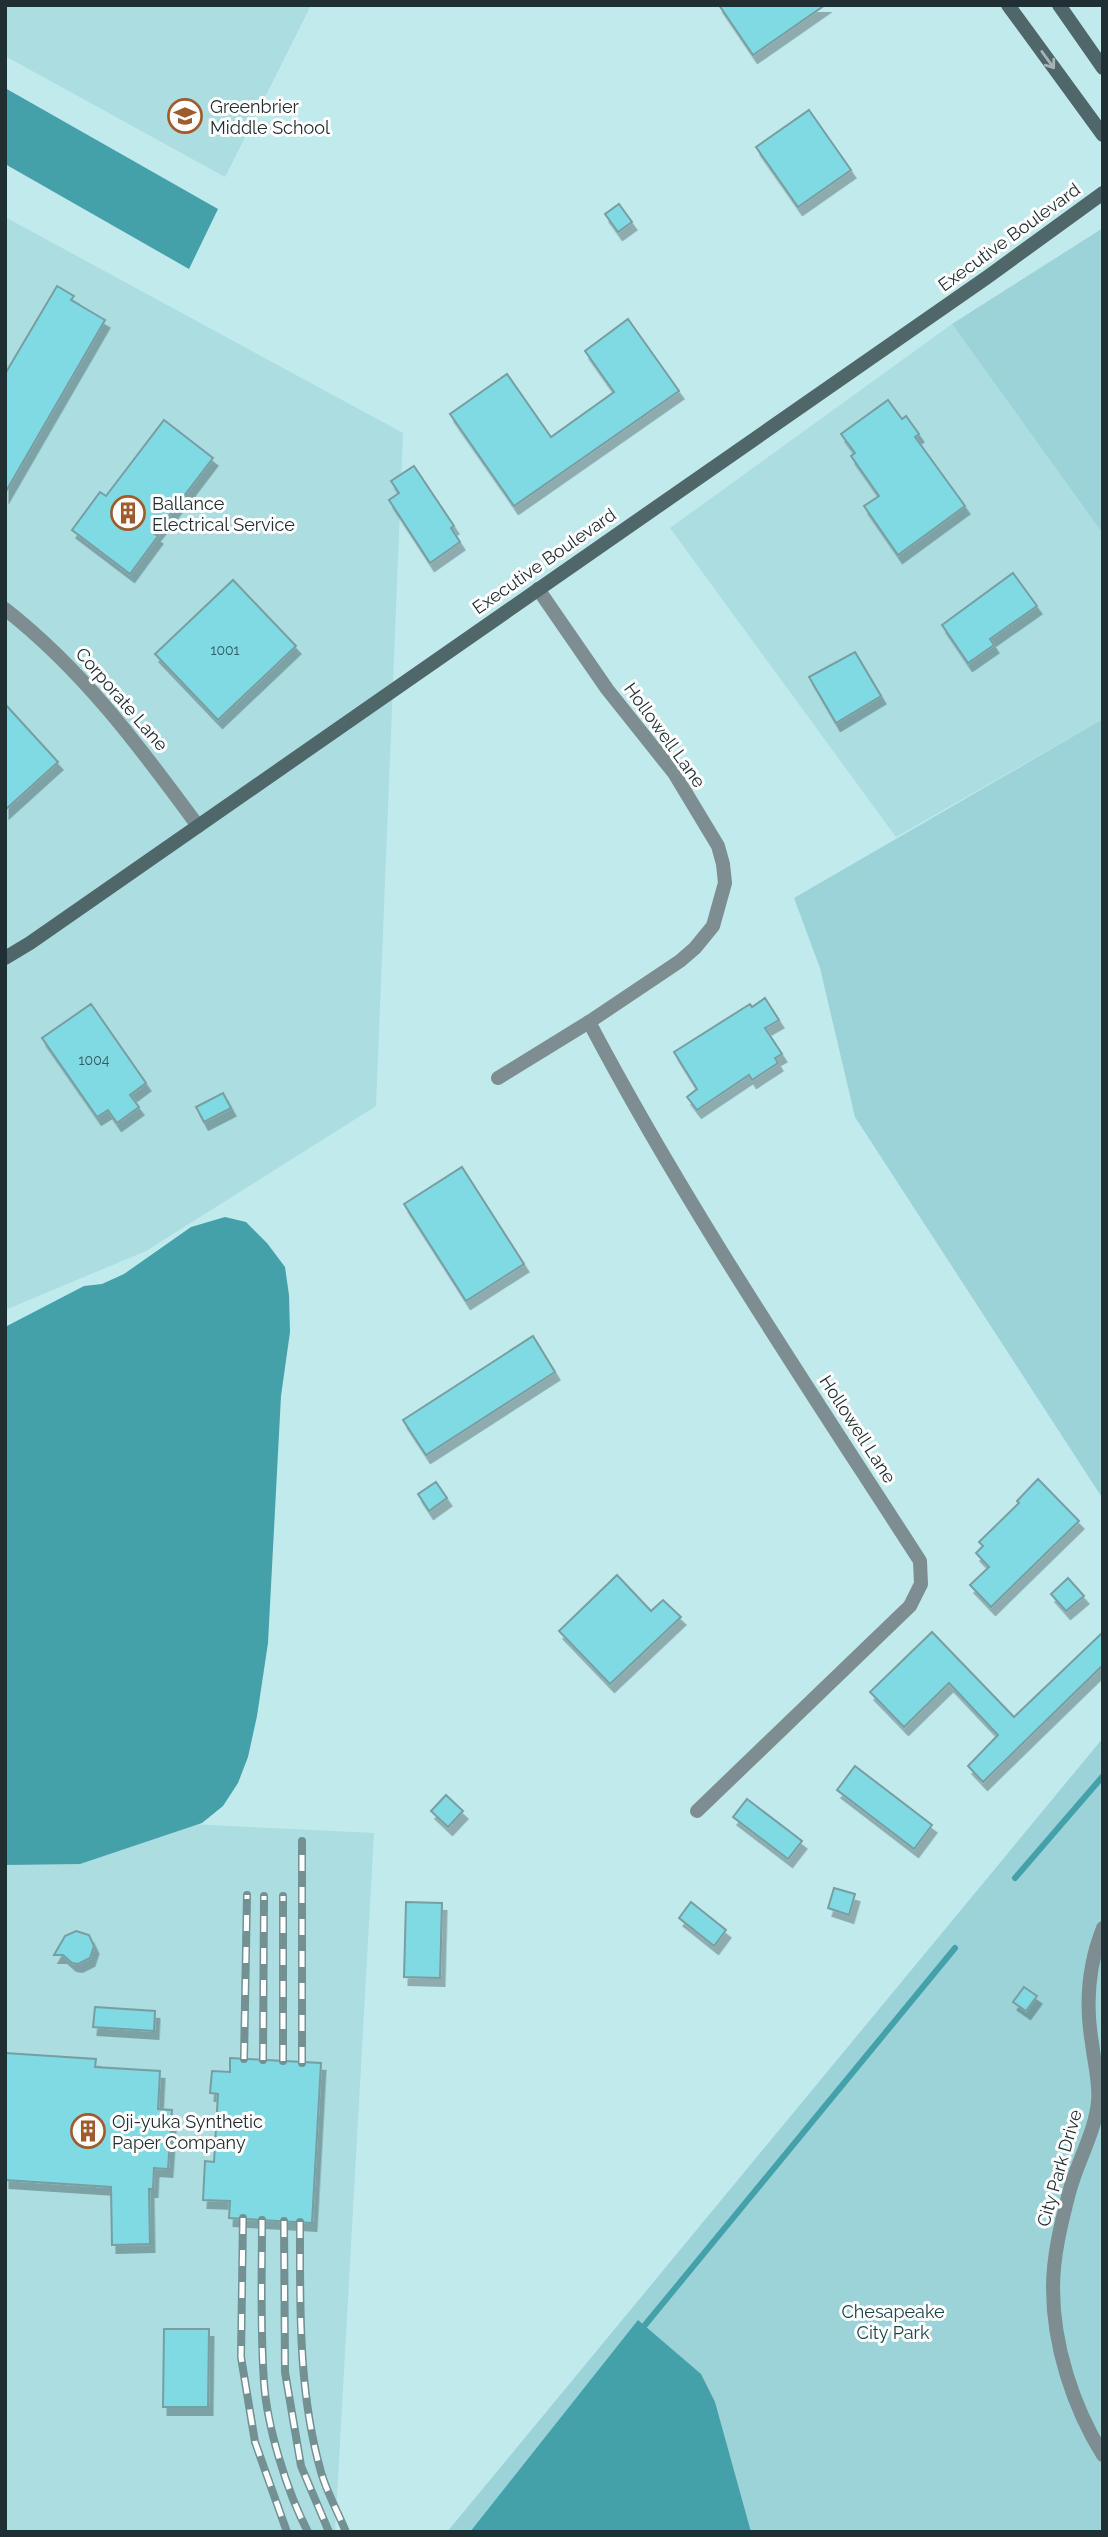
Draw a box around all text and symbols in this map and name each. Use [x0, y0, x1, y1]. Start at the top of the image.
one-way arrow [1041, 51, 1056, 69]
place label: Greenbrier Middle School [210, 96, 330, 138]
school or university icon: Greenbrier Middle School [166, 97, 204, 135]
street label: Executive Boulevard [934, 178, 1084, 296]
place label: Ballance Electrical Service [152, 493, 295, 535]
building icon: Ballance Electrical Service [109, 494, 147, 532]
street label: Executive Boulevard [468, 504, 620, 618]
house number: 1001 [210, 642, 240, 658]
street label: Corporate Lane [72, 643, 173, 755]
street label: Hollowell Lane [620, 679, 710, 792]
house number: 1004 [79, 1052, 110, 1068]
street label: Hollowell Lane [815, 1371, 901, 1487]
street label: City Park Drive [1032, 2107, 1086, 2229]
place label: Oji-yuka Synthetic Paper Company [112, 2111, 263, 2153]
building icon: Oji-yuka Synthetic Paper Company [69, 2112, 107, 2150]
park label: Chesapeake City Park [841, 2301, 945, 2343]

